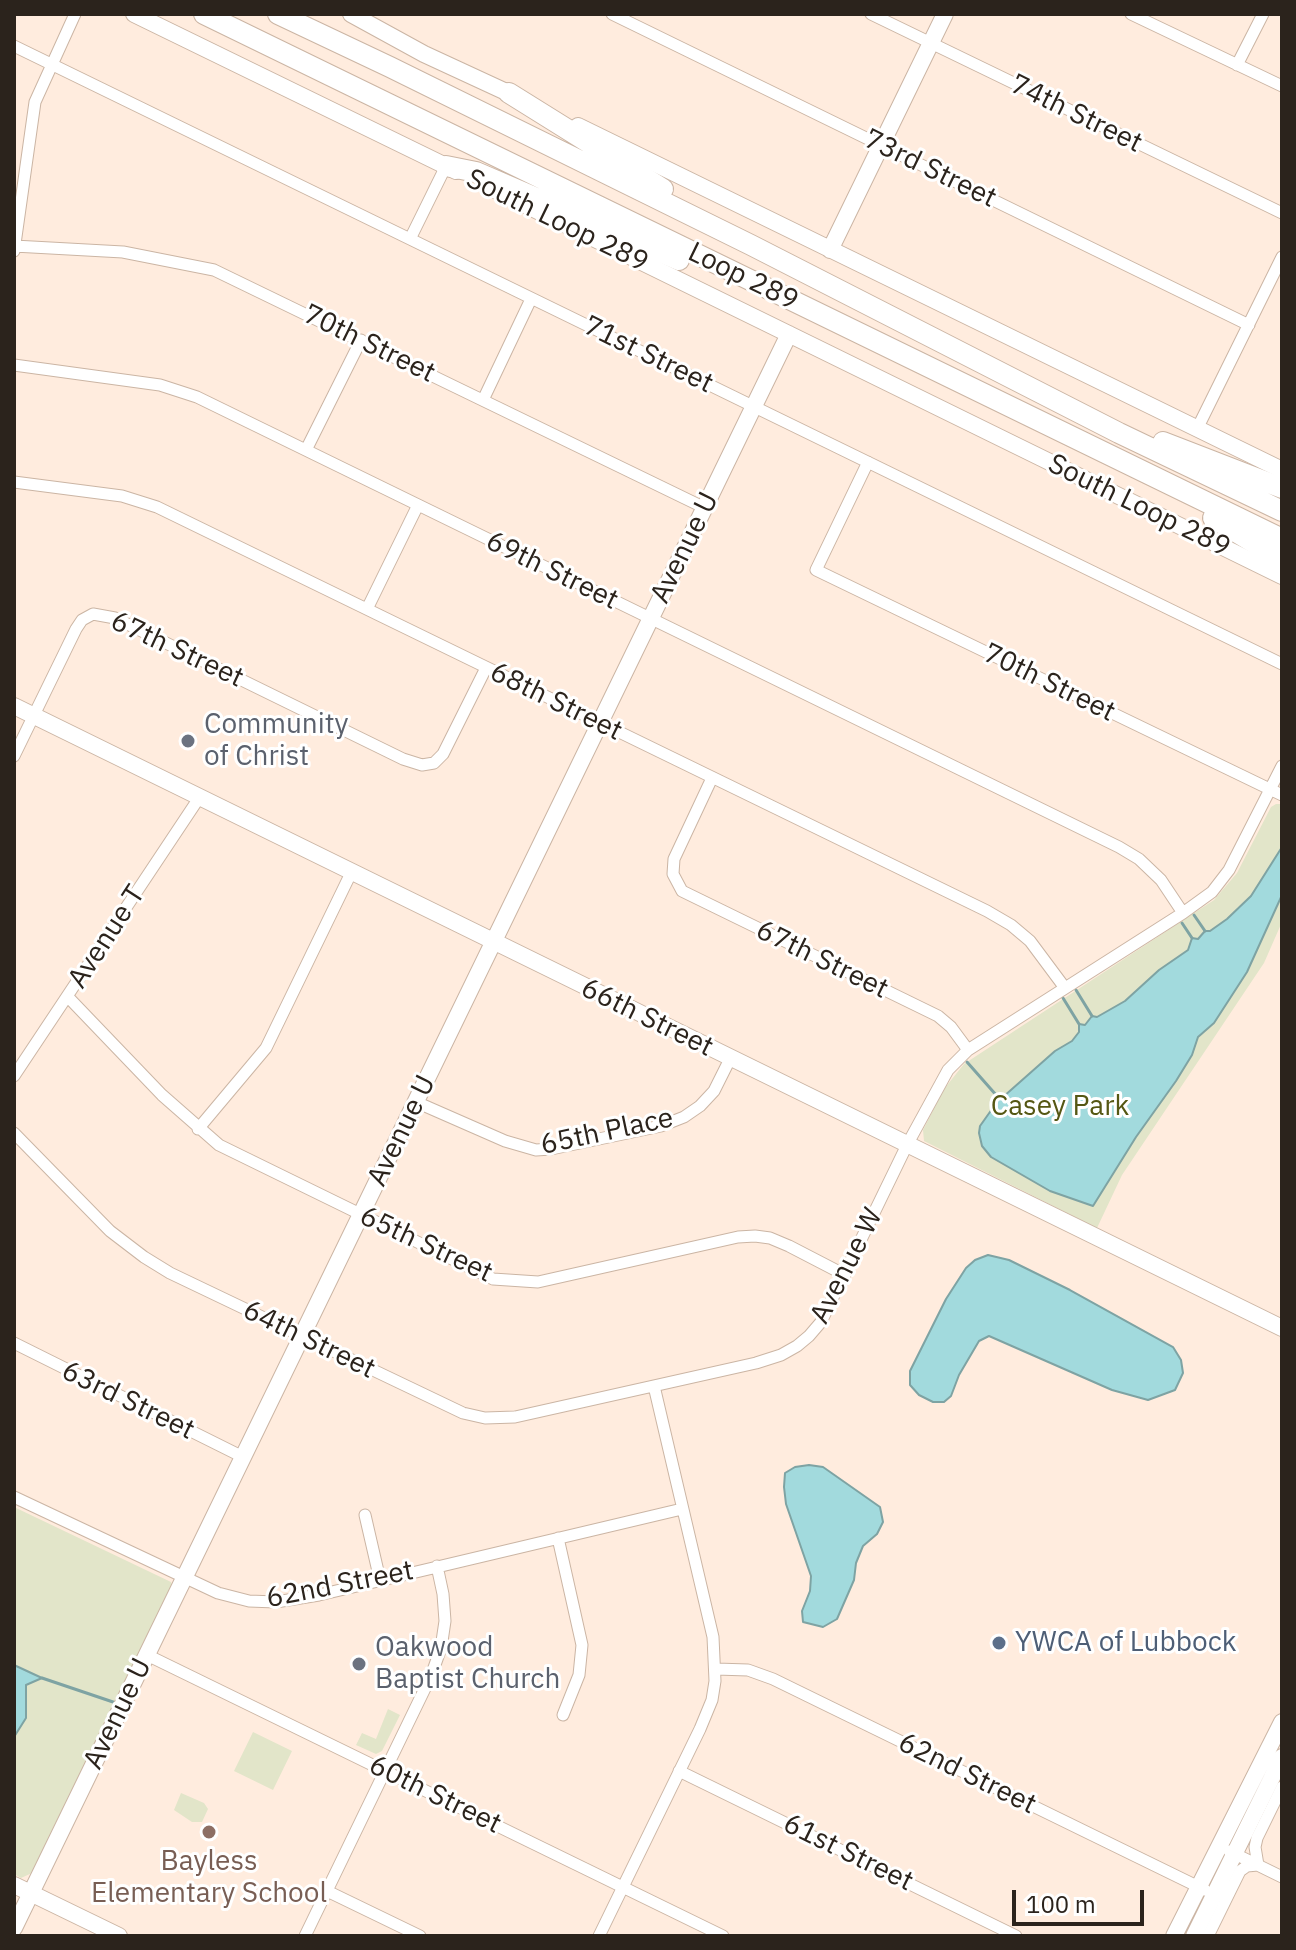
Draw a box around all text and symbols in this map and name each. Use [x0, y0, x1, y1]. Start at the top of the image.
street label: 74th Street [1004, 68, 1148, 160]
street label: 73rd Street [858, 122, 1002, 216]
street label: South Loop 289 [460, 162, 654, 280]
street label: Loop 289 [682, 236, 804, 318]
street label: 70th Street [297, 298, 441, 390]
street label: 71st Street [578, 309, 718, 401]
street label: South Loop 289 [1042, 447, 1236, 565]
street label: Avenue U [644, 487, 726, 609]
street label: 69th Street [480, 525, 624, 617]
street label: 67th Street [105, 605, 249, 695]
street label: 70th Street [977, 637, 1121, 729]
street label: 68th Street [484, 656, 628, 748]
place label: Community of Christ [204, 708, 349, 774]
marker: Community of Christ [179, 732, 197, 750]
street label: Avenue T [61, 879, 153, 995]
street label: 67th Street [750, 914, 894, 1006]
street label: 66th Street [575, 972, 719, 1064]
street label: Avenue U [361, 1070, 443, 1192]
park label: Casey Park [991, 1090, 1129, 1124]
street label: 65th Place [538, 1102, 676, 1162]
street label: 65th Street [354, 1200, 498, 1290]
street label: Avenue W [804, 1203, 890, 1329]
street label: 64th Street [237, 1294, 381, 1386]
street label: 63rd Street [56, 1354, 200, 1448]
street label: 62nd Street [264, 1554, 416, 1616]
place label: YWCA of Lubbock [1015, 1626, 1236, 1660]
place label: Oakwood Baptist Church [375, 1631, 560, 1697]
marker: YWCA of Lubbock [990, 1634, 1008, 1652]
street label: Avenue U [77, 1653, 159, 1775]
marker: Oakwood Baptist Church [350, 1655, 368, 1673]
street label: 62nd Street [893, 1726, 1041, 1822]
street label: 60th Street [363, 1749, 507, 1841]
street label: 61st Street [778, 1807, 918, 1899]
marker: Bayless Elementary School [200, 1823, 218, 1841]
place label: Bayless Elementary School [91, 1845, 327, 1911]
scale bar [1016, 1874, 1148, 1924]
text: 100 m [1026, 1888, 1096, 1920]

